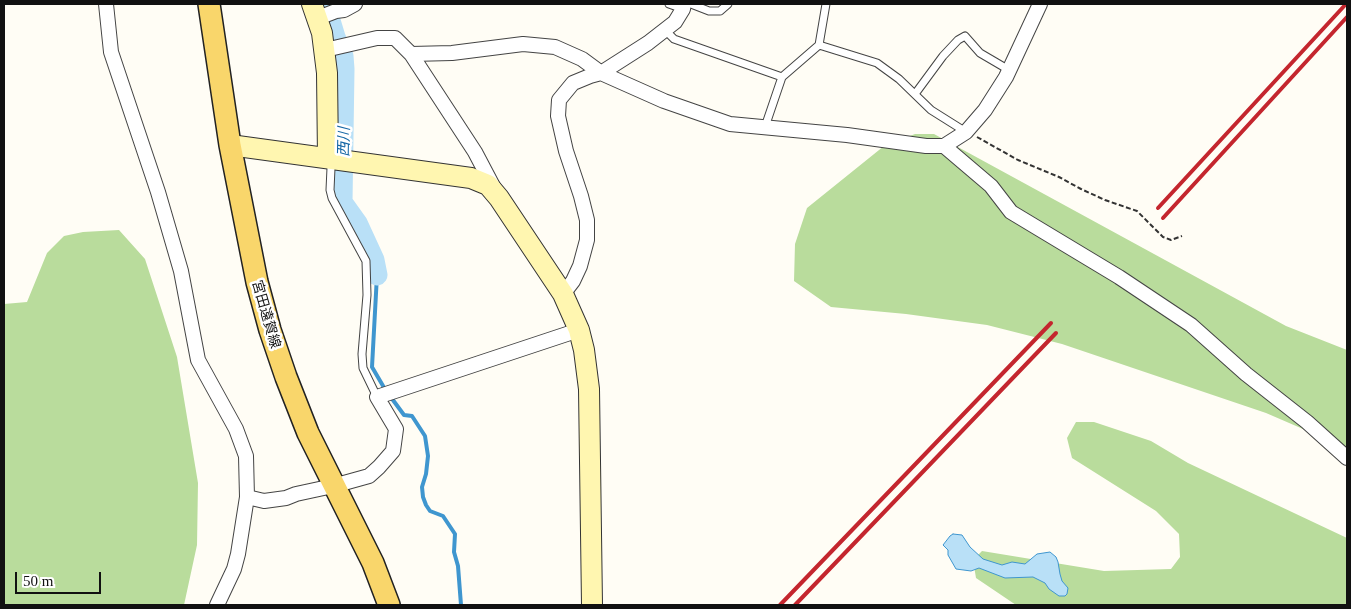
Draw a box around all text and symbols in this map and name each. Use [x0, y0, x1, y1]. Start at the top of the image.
water label: 西川 [334, 127, 352, 157]
street label: 宮田遠賀線 [249, 278, 285, 350]
scale bar [18, 562, 104, 594]
text: 50 m [23, 573, 53, 589]

